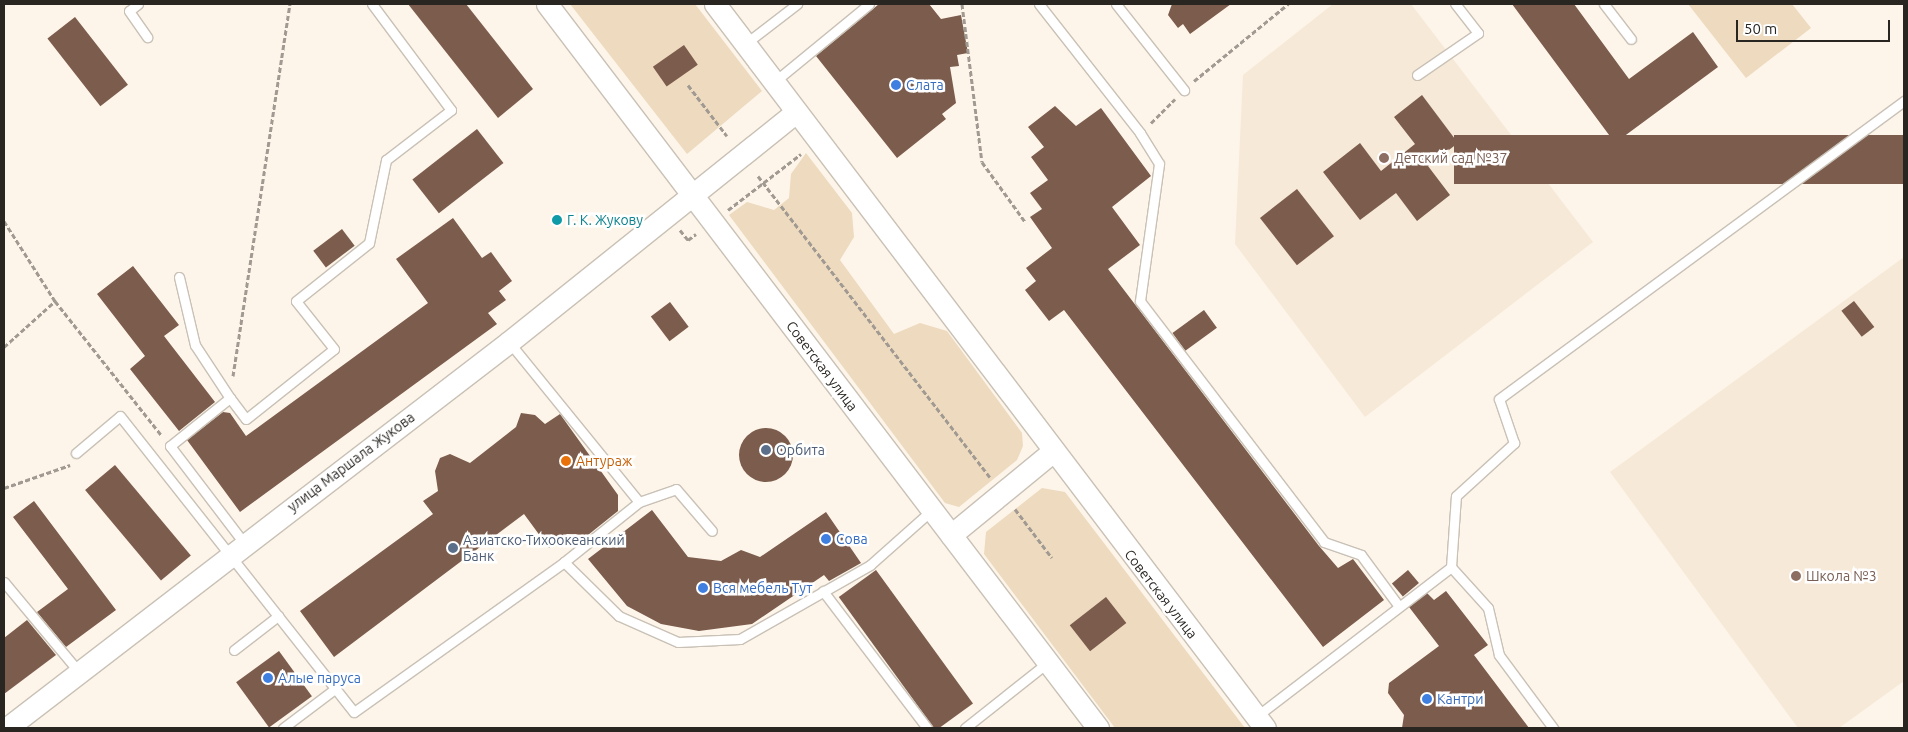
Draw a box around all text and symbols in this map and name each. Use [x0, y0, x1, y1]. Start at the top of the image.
scale bar [1738, 10, 1892, 42]
text: 50 m [1744, 20, 1777, 37]
place label: Слата [906, 77, 944, 93]
marker: Слата [890, 79, 902, 91]
place label: Детский сад №37 [1394, 150, 1508, 166]
marker: Детский сад №37 [1378, 152, 1390, 164]
place label: Г. К. Жукову [567, 212, 643, 228]
marker: Г. К. Жукову [551, 214, 563, 226]
street label: Советская улица [783, 318, 861, 414]
street label: улица Маршала Жукова [284, 409, 418, 515]
place label: Орбита [776, 442, 825, 458]
marker: Орбита [760, 444, 772, 456]
place label: Антураж [576, 453, 632, 469]
marker: Антураж [560, 455, 572, 467]
place label: Сова [836, 531, 868, 547]
place label: Азиатско-Тихоокеанский Банк [463, 532, 625, 564]
marker: Сова [820, 533, 832, 545]
marker: Азиатско-Тихоокеанский Банк [447, 542, 459, 554]
street label: Советская улица [1121, 546, 1201, 642]
place label: Школа №3 [1806, 568, 1877, 584]
marker: Школа №3 [1790, 570, 1802, 582]
place label: Вся мебель Тут [713, 580, 813, 596]
marker: Вся мебель Тут [697, 582, 709, 594]
place label: Алые паруса [278, 670, 361, 686]
marker: Алые паруса [262, 672, 274, 684]
place label: Кантри [1437, 691, 1484, 707]
marker: Кантри [1421, 693, 1433, 705]

